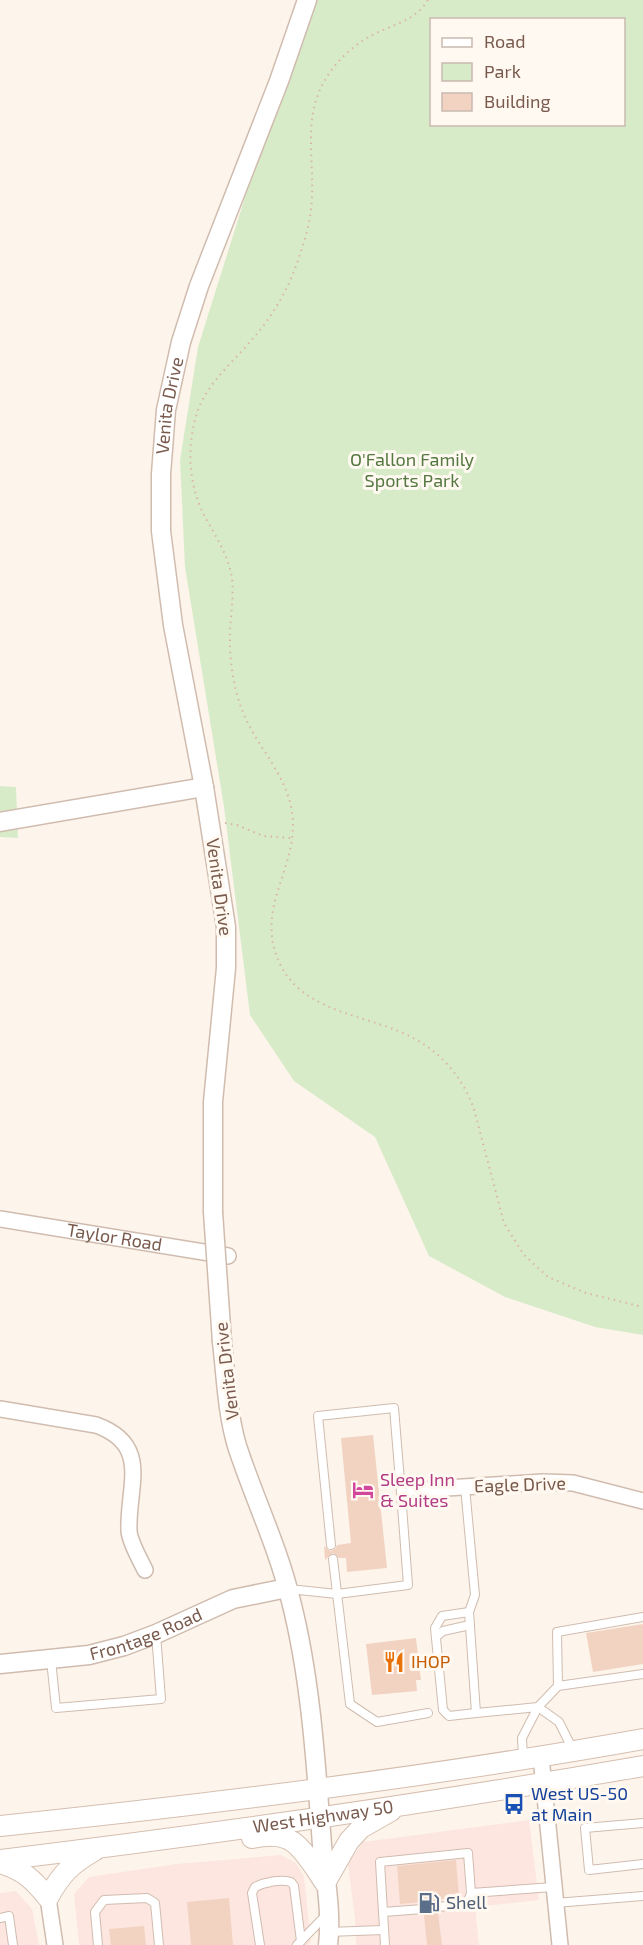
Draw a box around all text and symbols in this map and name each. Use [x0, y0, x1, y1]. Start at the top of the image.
legend [430, 18, 625, 126]
text: Road [484, 30, 525, 52]
text: Park [484, 60, 521, 82]
text: Building [484, 90, 551, 112]
street label: Venita Drive [151, 355, 187, 455]
park label: O'Fallon Family Sports Park [350, 448, 475, 491]
street label: Venita Drive [202, 837, 238, 937]
street label: Taylor Road [65, 1218, 164, 1255]
street label: Venita Drive [209, 1321, 243, 1421]
place label: Sleep Inn & Suites [380, 1468, 455, 1511]
street label: Eagle Drive [474, 1471, 566, 1497]
hotel icon: Sleep Inn & Suites [351, 1478, 375, 1502]
street label: Frontage Road [87, 1602, 205, 1664]
restaurant icon: IHOP [382, 1650, 406, 1674]
place label: IHOP [411, 1650, 450, 1672]
place label: West US-50 at Main [531, 1782, 628, 1825]
bus stop icon: West US-50 at Main [502, 1792, 526, 1816]
street label: West Highway 50 [251, 1795, 395, 1837]
fuel station icon: Shell [417, 1891, 441, 1915]
place label: Shell [446, 1891, 488, 1913]

